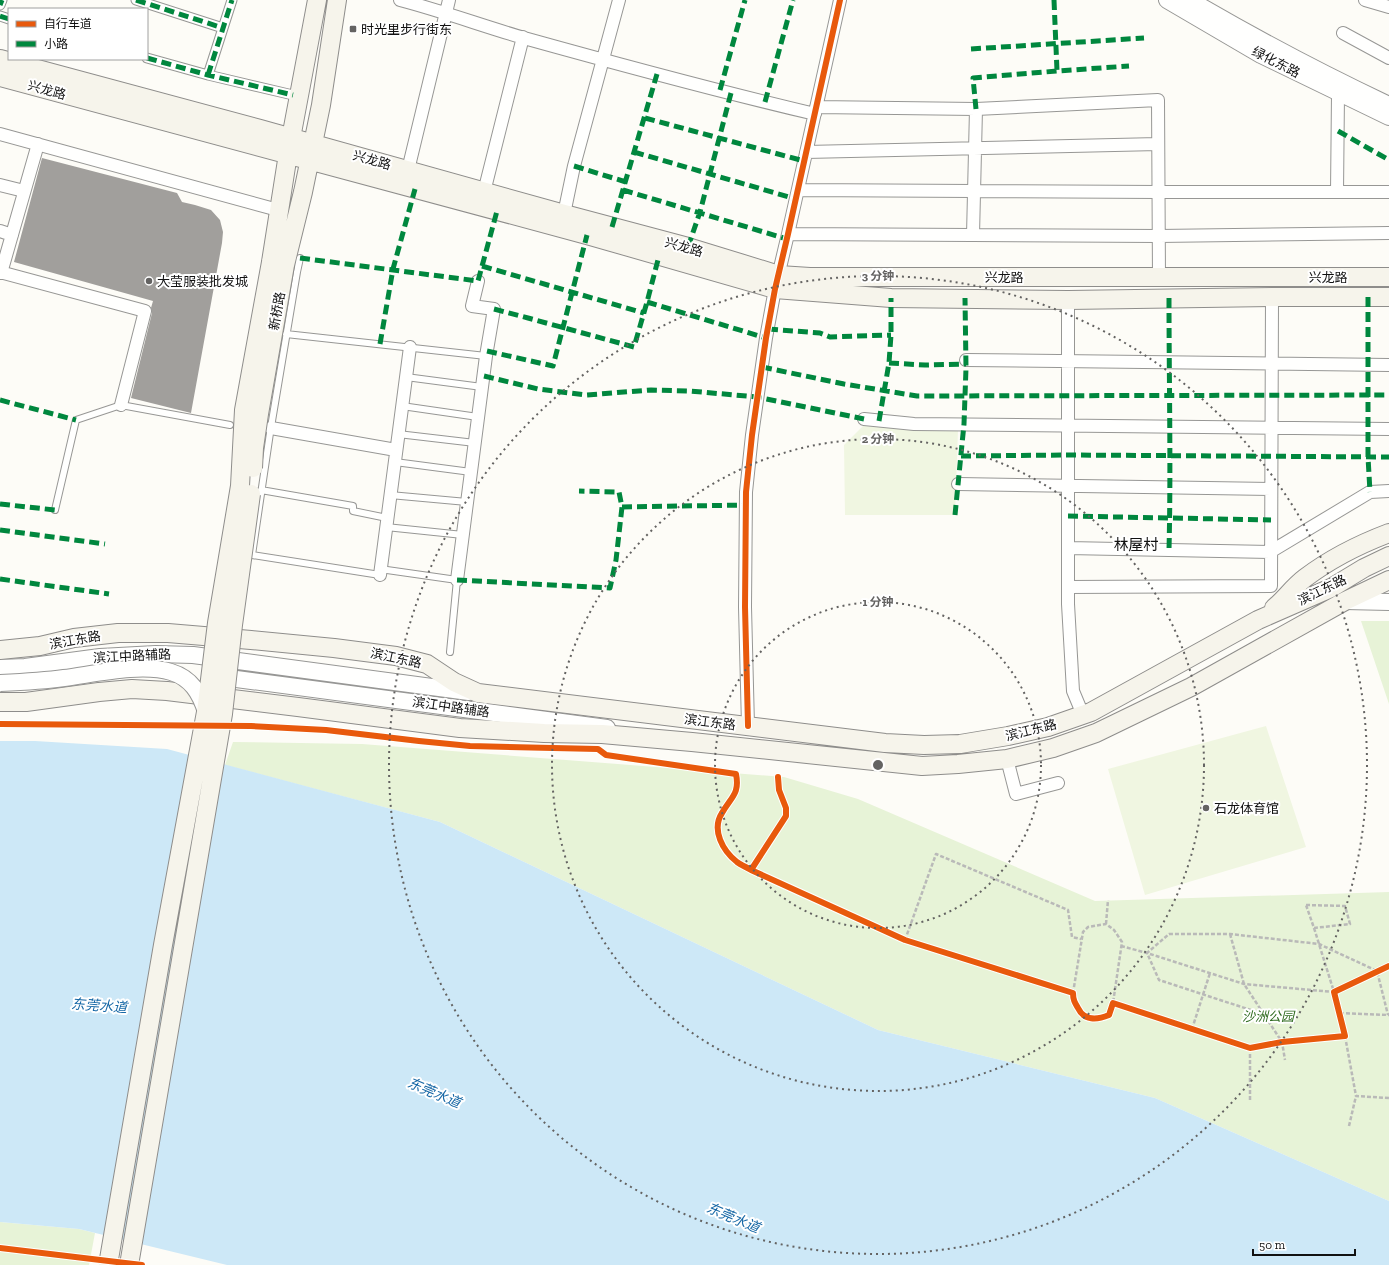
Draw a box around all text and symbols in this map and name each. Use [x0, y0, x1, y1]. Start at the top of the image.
legend [8, 8, 148, 60]
text: 自行车道 [44, 17, 92, 31]
place label: 时光里步行街东 [361, 22, 452, 37]
marker: 时光里步行街东 [348, 24, 358, 34]
text: 小路 [44, 37, 68, 51]
street label: 绿化东路 [1249, 44, 1303, 80]
street label: 兴龙路 [26, 78, 68, 102]
street label: 兴龙路 [351, 147, 393, 173]
street label: 兴龙路 [663, 234, 705, 260]
text: 3 分钟 [862, 269, 894, 283]
street label: 兴龙路 [984, 270, 1024, 285]
street label: 兴龙路 [1308, 270, 1348, 285]
place label: 大莹服装批发城 [157, 274, 248, 289]
marker: 大莹服装批发城 [144, 276, 154, 286]
street label: 新桥路 [266, 290, 288, 332]
text: 2 分钟 [862, 432, 894, 446]
district label: 林屋村 [1113, 536, 1159, 554]
street label: 滨江东路 [1295, 572, 1349, 608]
text: 1 分钟 [862, 595, 894, 609]
street label: 滨江东路 [48, 628, 102, 652]
street label: 滨江东路 [369, 645, 423, 671]
street label: 滨江中路辅路 [93, 646, 171, 666]
street label: 滨江中路辅路 [411, 694, 491, 720]
street label: 滨江东路 [683, 711, 737, 733]
street label: 滨江东路 [1004, 716, 1058, 744]
centre of rings [871, 758, 885, 772]
place label: 石龙体育馆 [1214, 801, 1279, 816]
marker: 石龙体育馆 [1201, 803, 1211, 813]
water label: 东莞水道 [70, 996, 130, 1017]
park label: 沙洲公园 [1242, 1009, 1296, 1024]
water label: 东莞水道 [405, 1074, 465, 1113]
water label: 东莞水道 [704, 1199, 764, 1238]
scale bar [1253, 1231, 1355, 1257]
text: 50 m [1259, 1238, 1286, 1252]

